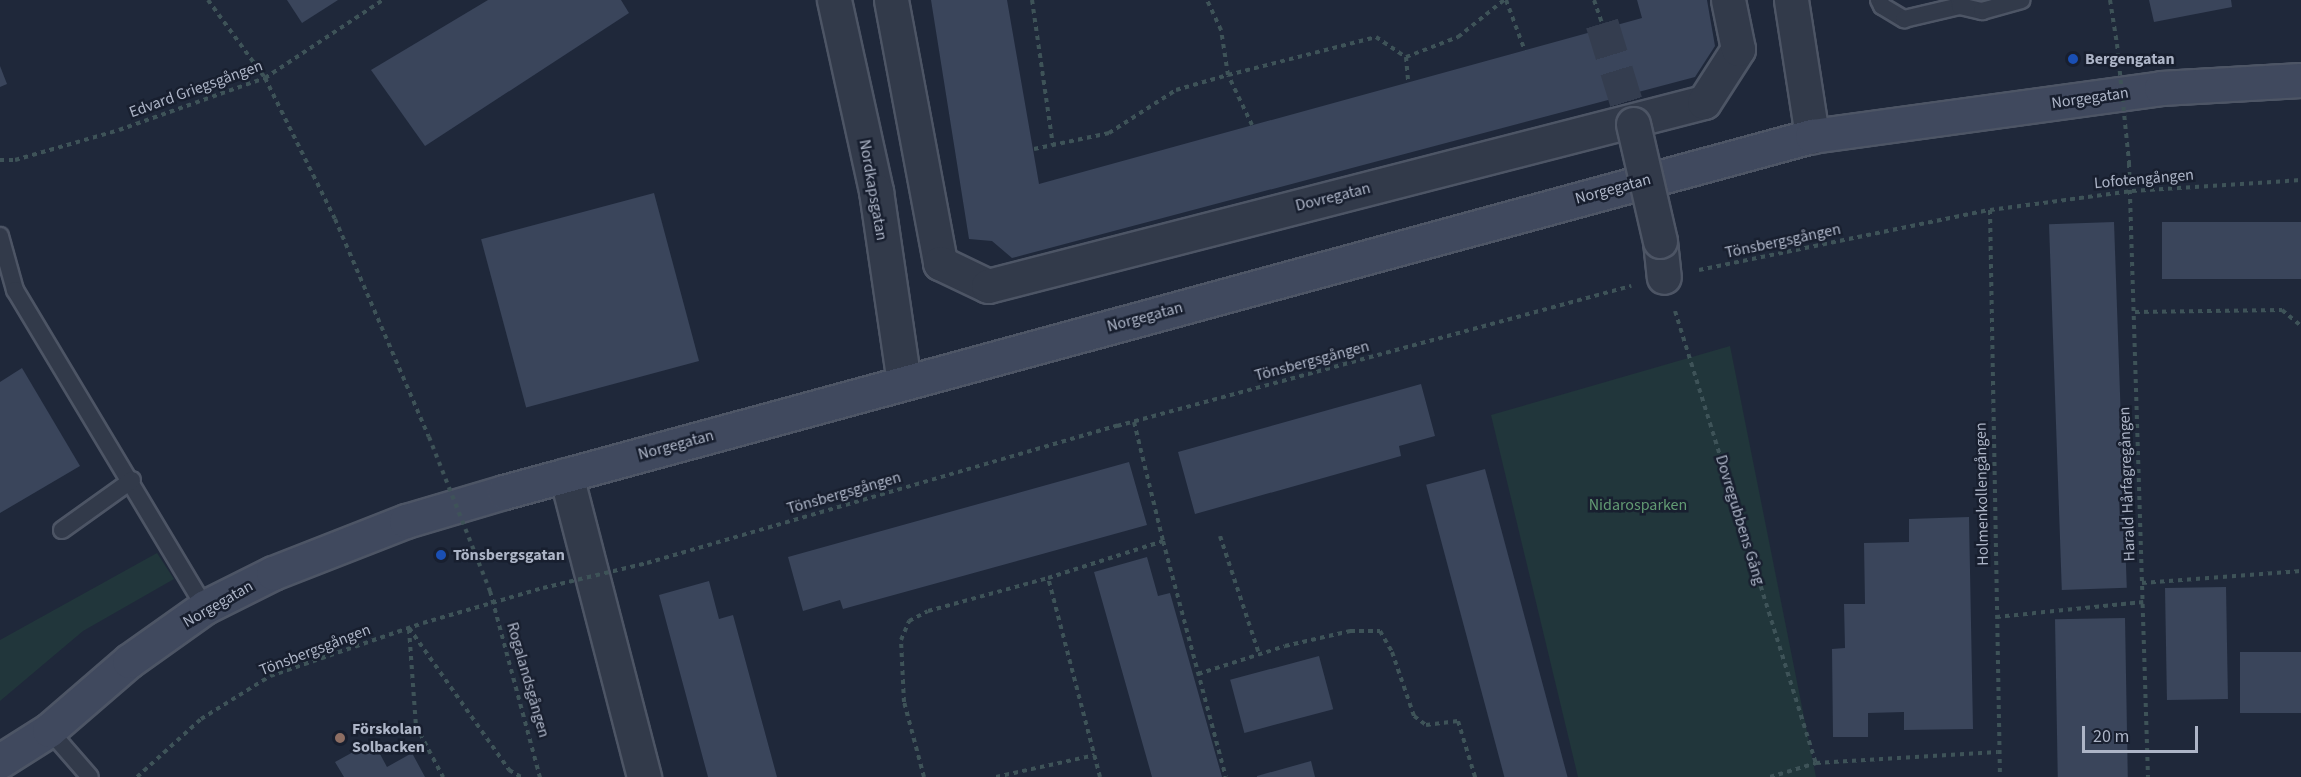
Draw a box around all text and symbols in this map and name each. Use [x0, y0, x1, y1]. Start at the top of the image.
place label: Bergengatan [2085, 49, 2175, 69]
marker: Bergengatan [2066, 52, 2080, 66]
street label: Edvard Griegsgången [127, 56, 265, 122]
street label: Norgegatan [2050, 83, 2130, 113]
street label: Nordkapsgatan [855, 138, 891, 242]
street label: Lofotengången [2093, 165, 2195, 193]
street label: Norgegatan [1573, 170, 1653, 208]
street label: Dovregatan [1294, 178, 1372, 216]
street label: Tönsbergsgången [1723, 219, 1843, 263]
street label: Norgegatan [1105, 298, 1185, 336]
street label: Tönsbergsgången [1253, 336, 1371, 386]
street label: Harald Hårfagregången [2115, 406, 2139, 562]
street label: Holmenkollengången [1971, 422, 1993, 566]
street label: Norgegatan [636, 426, 716, 464]
street label: Dovregubbens Gång [1711, 453, 1769, 587]
street label: Tönsbergsgången [785, 468, 903, 518]
park label: Nidarosparken [1589, 495, 1687, 515]
place label: Tönsbergsgatan [453, 545, 565, 565]
marker: Tönsbergsgatan [434, 548, 448, 562]
street label: Norgegatan [180, 576, 256, 632]
street label: Tönsbergsgången [257, 620, 373, 680]
street label: Rogalandsgången [502, 620, 554, 740]
scale bar [2085, 714, 2200, 752]
place label: Förskolan Solbacken [352, 719, 425, 757]
text: 20 m [2093, 724, 2129, 749]
marker: Förskolan Solbacken [333, 731, 347, 745]

